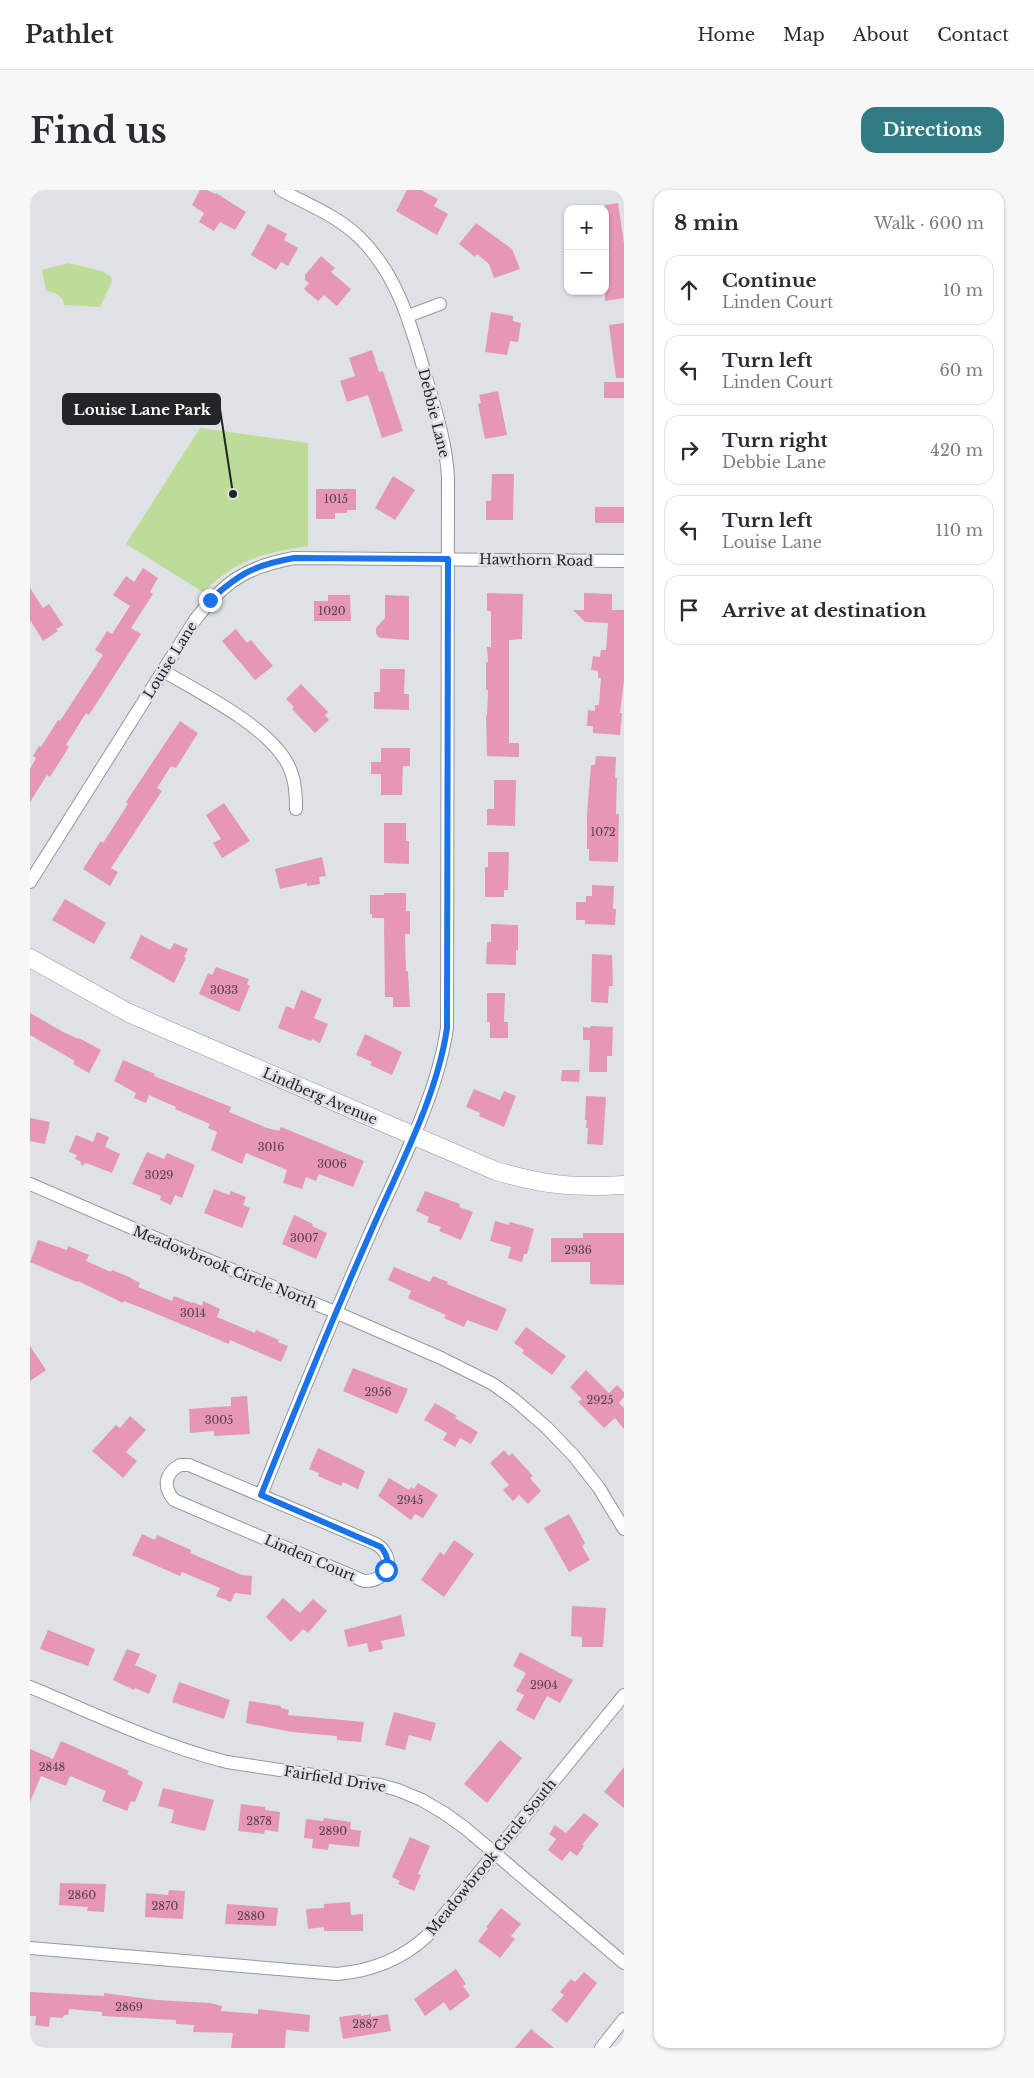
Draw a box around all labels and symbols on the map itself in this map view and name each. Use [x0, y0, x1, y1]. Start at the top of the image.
street label: Debbie Lane [414, 367, 454, 459]
callout: Louise Lane Park [63, 394, 220, 424]
text: Louise Lane Park [73, 400, 212, 419]
house number: 1015 [324, 492, 348, 506]
street label: Hawthorn Road [479, 550, 594, 570]
route end [199, 589, 222, 612]
house number: 1020 [318, 604, 346, 618]
street label: Louise Lane [139, 618, 201, 702]
house number: 1072 [590, 825, 616, 839]
house number: 3033 [210, 983, 238, 997]
street label: Lindberg Avenue [260, 1064, 380, 1128]
house number: 3016 [258, 1140, 284, 1154]
house number: 3006 [317, 1157, 347, 1171]
house number: 3029 [145, 1168, 173, 1182]
street label: Meadowbrook Circle North [130, 1222, 320, 1312]
house number: 3007 [290, 1231, 318, 1245]
house number: 2936 [564, 1243, 592, 1257]
house number: 3014 [180, 1306, 206, 1320]
house number: 2956 [364, 1385, 392, 1399]
house number: 2925 [587, 1393, 613, 1407]
house number: 3005 [205, 1413, 233, 1427]
house number: 2945 [397, 1493, 423, 1507]
street label: Linden Court [262, 1531, 359, 1586]
route start [375, 1559, 398, 1582]
house number: 2904 [530, 1678, 558, 1692]
house number: 2848 [39, 1760, 65, 1774]
street label: Fairfield Drive [283, 1762, 387, 1796]
street label: Meadowbrook Circle South [422, 1775, 560, 1939]
house number: 2878 [246, 1814, 272, 1828]
house number: 2890 [319, 1824, 347, 1838]
house number: 2860 [68, 1888, 96, 1902]
house number: 2870 [152, 1899, 179, 1913]
house number: 2880 [237, 1909, 265, 1923]
house number: 2869 [115, 2000, 143, 2014]
house number: 2887 [352, 2017, 378, 2031]

